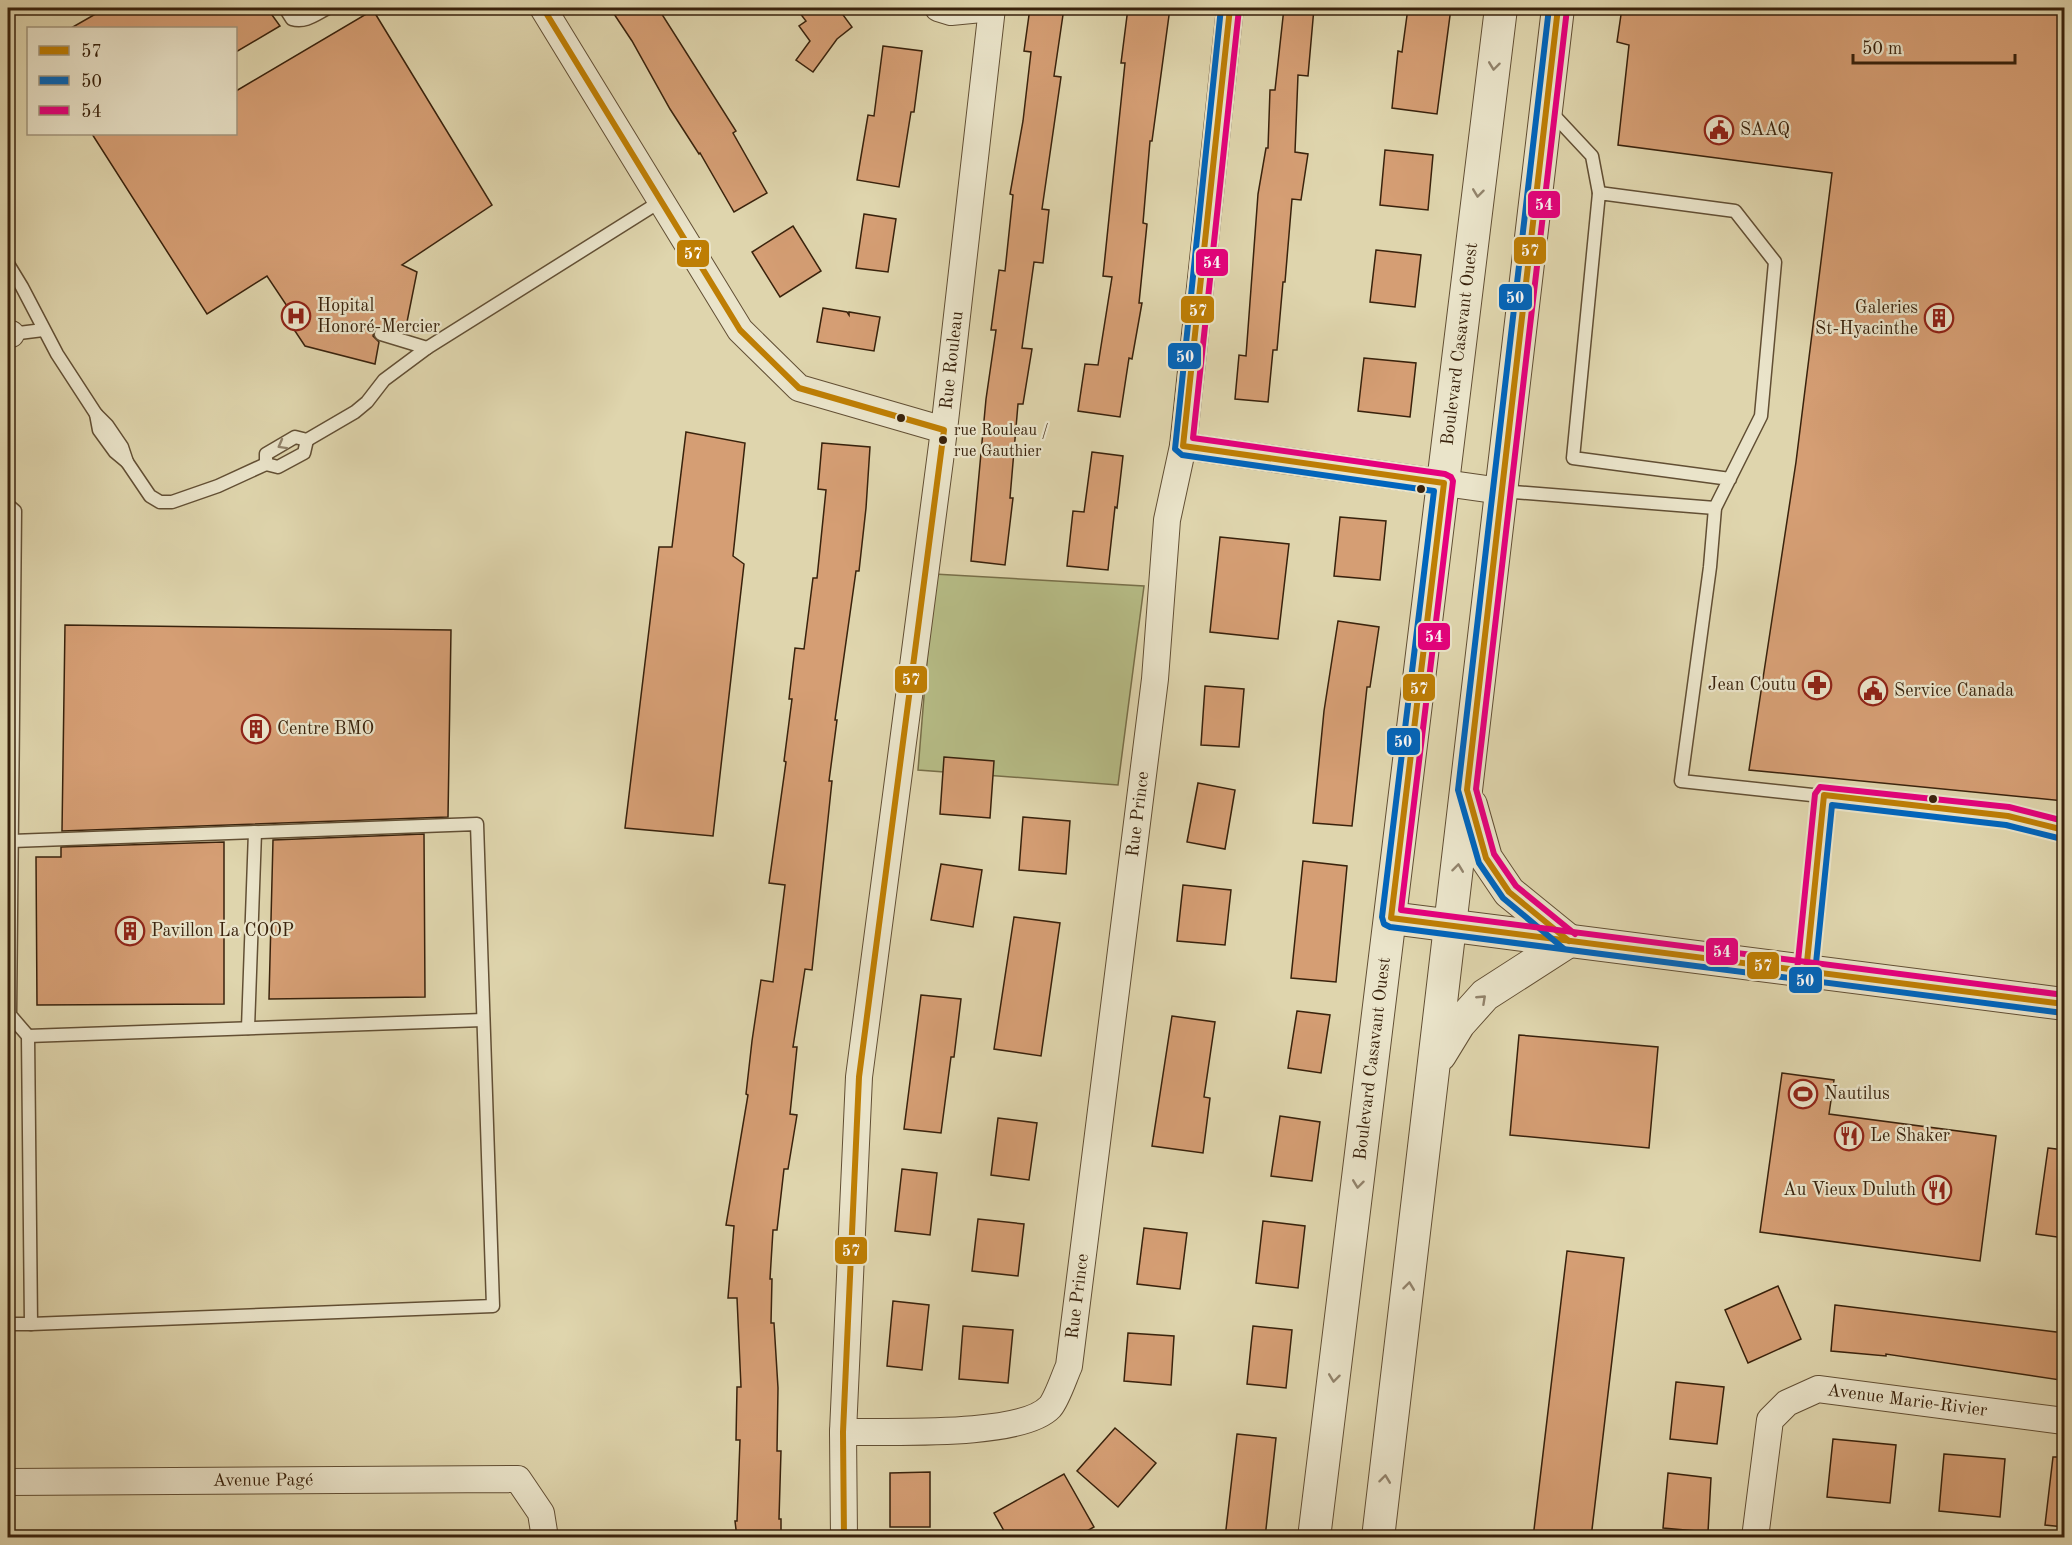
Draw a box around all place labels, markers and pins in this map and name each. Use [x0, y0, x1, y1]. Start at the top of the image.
public building icon: SAAQ [1703, 114, 1735, 146]
place label: SAAQ [1740, 121, 1790, 139]
place label: Hopital Honoré-Mercier [317, 297, 441, 336]
place label: Galeries St-Hyacinthe [1815, 299, 1918, 338]
hospital icon: Hopital Honoré-Mercier [280, 300, 312, 332]
building icon: Galeries St-Hyacinthe [1923, 302, 1955, 334]
unlabelled marker [895, 412, 907, 424]
place label: rue Rouleau / rue Gauthier [954, 423, 1049, 460]
marker: rue Rouleau / rue Gauthier [937, 434, 949, 446]
unlabelled marker [1415, 483, 1427, 495]
pharmacy icon: Jean Coutu [1801, 669, 1833, 701]
public building icon: Service Canada [1857, 675, 1889, 707]
place label: Jean Coutu [1708, 676, 1796, 694]
place label: Service Canada [1894, 682, 2014, 700]
building icon: Centre BMO [240, 713, 272, 745]
place label: Centre BMO [277, 720, 374, 738]
unlabelled marker [1927, 793, 1939, 805]
building icon: Pavillon La COOP [114, 915, 146, 947]
place label: Pavillon La COOP [151, 922, 294, 940]
sports icon: Nautilus [1787, 1078, 1819, 1110]
place label: Nautilus [1824, 1085, 1890, 1103]
restaurant icon: Le Shaker [1833, 1120, 1865, 1152]
place label: Le Shaker [1870, 1127, 1951, 1145]
restaurant icon: Au Vieux Duluth [1921, 1174, 1953, 1206]
place label: Au Vieux Duluth [1783, 1181, 1916, 1199]

